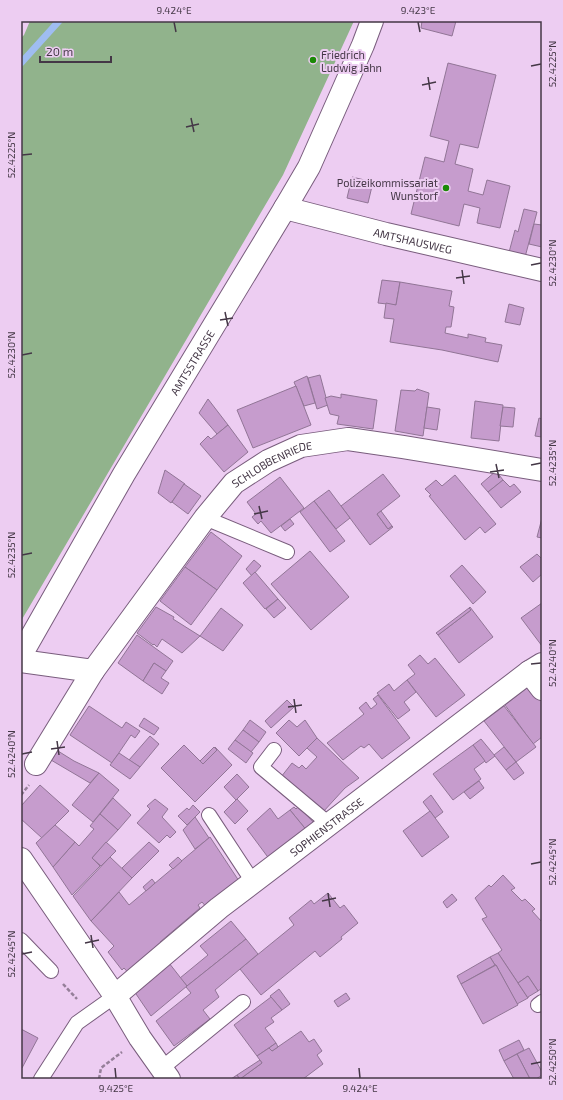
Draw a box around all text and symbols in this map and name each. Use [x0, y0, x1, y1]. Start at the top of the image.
text: 9.424°E [156, 4, 192, 16]
text: 9.423°E [401, 4, 436, 16]
scale bar [40, 38, 111, 64]
text: 52.4225°N [546, 41, 558, 87]
text: 20 m [46, 44, 73, 58]
place label: Friedrich Ludwig Jahn [321, 48, 382, 74]
marker: Friedrich Ludwig Jahn [308, 55, 318, 65]
text: 52.4225°N [5, 132, 17, 178]
place label: Polizeikommissariat Wunstorf [337, 176, 439, 202]
marker: Polizeikommissariat Wunstorf [441, 183, 451, 193]
street label: AMTSHAUSWEG [372, 225, 454, 256]
text: 52.4230°N [546, 239, 558, 287]
street label: AMTSSTRASSE [167, 327, 216, 397]
text: 52.4230°N [5, 331, 17, 379]
street label: SCHLOBBENRIEDE [229, 438, 313, 490]
text: 52.4235°N [546, 440, 558, 486]
text: 52.4235°N [5, 532, 17, 578]
text: 52.4240°N [546, 639, 558, 687]
text: 52.4240°N [5, 730, 17, 778]
street label: SOPHIENSTRASSE [287, 794, 366, 858]
text: 52.4245°N [546, 838, 558, 886]
text: 52.4245°N [5, 930, 17, 978]
text: 52.4250°N [546, 1038, 558, 1086]
text: 9.425°E [99, 1082, 134, 1094]
text: 9.424°E [342, 1082, 378, 1094]

